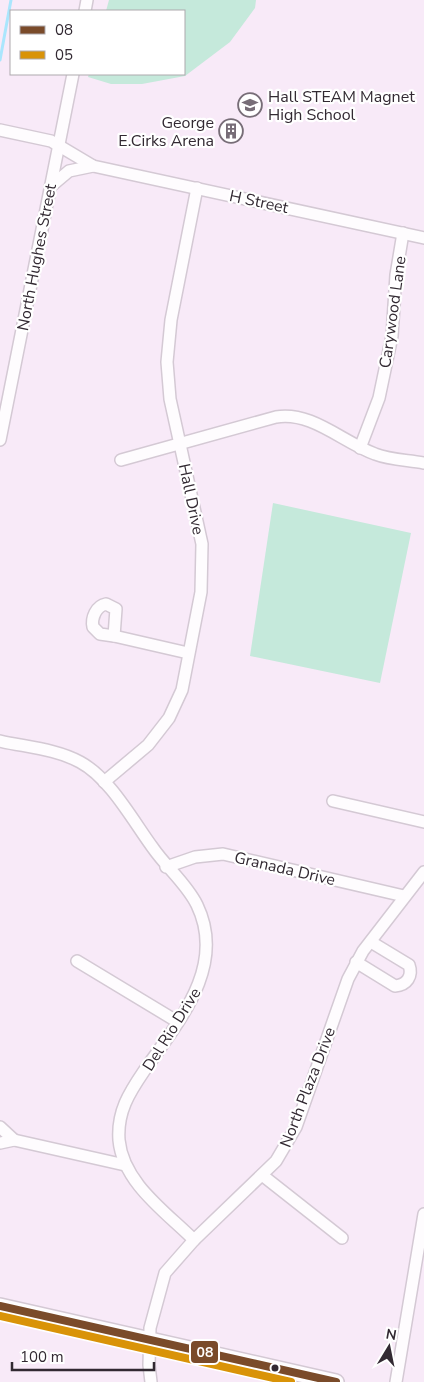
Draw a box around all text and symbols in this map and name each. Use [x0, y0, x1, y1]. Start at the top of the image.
legend [10, 10, 185, 75]
text: 08 [55, 20, 73, 40]
text: 05 [55, 45, 73, 65]
place label: Hall STEAM Magnet High School [268, 86, 415, 126]
school or university icon: Hall STEAM Magnet High School [237, 92, 263, 118]
place label: George E.Cirks Arena [118, 112, 214, 152]
building icon: George E.Cirks Arena [218, 118, 244, 144]
street label: North Hughes Street [12, 181, 62, 333]
street label: H Street [227, 185, 291, 219]
street label: Carywood Lane [374, 255, 412, 370]
street label: Hall Drive [173, 462, 209, 537]
street label: Granada Drive [232, 847, 338, 891]
street label: Del Rio Drive [137, 984, 206, 1075]
street label: North Plaza Drive [275, 1024, 341, 1151]
north arrow [364, 1322, 414, 1372]
text: N [384, 1324, 398, 1345]
scale bar [12, 1340, 155, 1372]
line badge: 08 [190, 1340, 219, 1364]
text: 08 [197, 1343, 213, 1362]
text: 100 m [20, 1347, 64, 1367]
unlabelled marker [270, 1363, 280, 1373]

